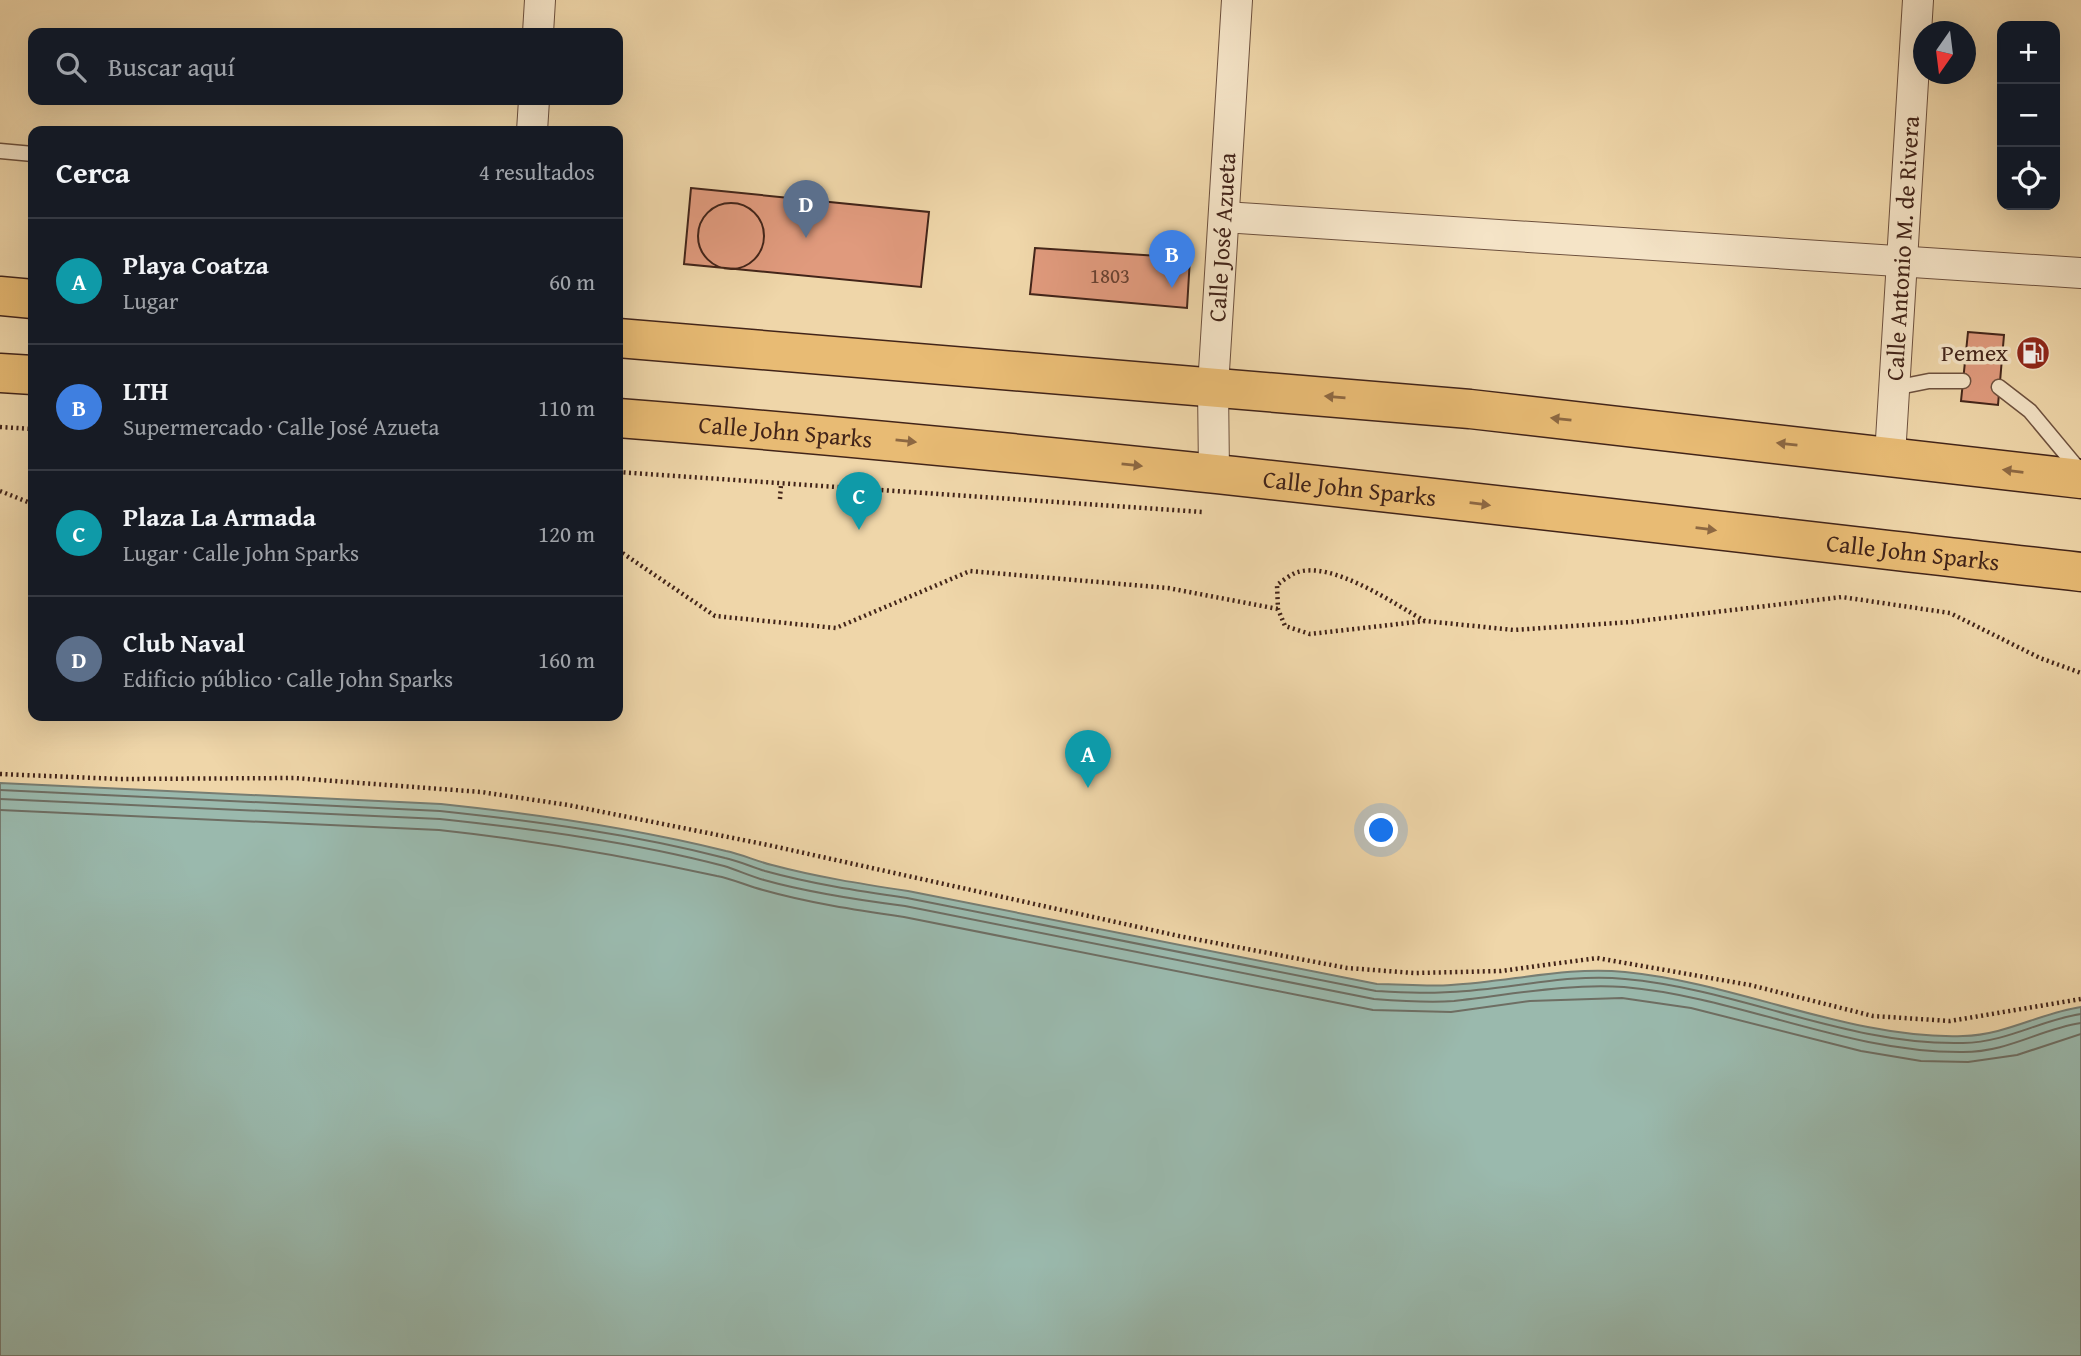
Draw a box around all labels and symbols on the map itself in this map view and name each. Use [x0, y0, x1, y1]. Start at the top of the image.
north arrow [1913, 21, 1976, 84]
street label: Calle Antonio M. de Rivera [1877, 114, 1928, 382]
street label: Calle José Azueta [1199, 151, 1245, 323]
pin: D [783, 180, 829, 238]
pin: B [1149, 230, 1195, 288]
house number: 1803 [1090, 260, 1130, 291]
fuel station icon: Pemex [2014, 334, 2052, 372]
place label: Pemex [1941, 335, 2009, 370]
one-way arrow [1324, 391, 1346, 402]
street label: Calle John Sparks [697, 407, 874, 457]
one-way arrow [1550, 413, 1572, 424]
one-way arrow [895, 436, 917, 447]
one-way arrow [1776, 438, 1798, 449]
one-way arrow [1121, 459, 1143, 470]
street label: Calle John Sparks [1261, 461, 1438, 515]
one-way arrow [2002, 465, 2024, 476]
pin: C [836, 472, 882, 530]
one-way arrow [1469, 498, 1491, 509]
one-way arrow [1695, 524, 1717, 535]
street label: Calle John Sparks [1824, 525, 2001, 580]
pin: A [1065, 730, 1111, 788]
your location [1364, 813, 1398, 847]

